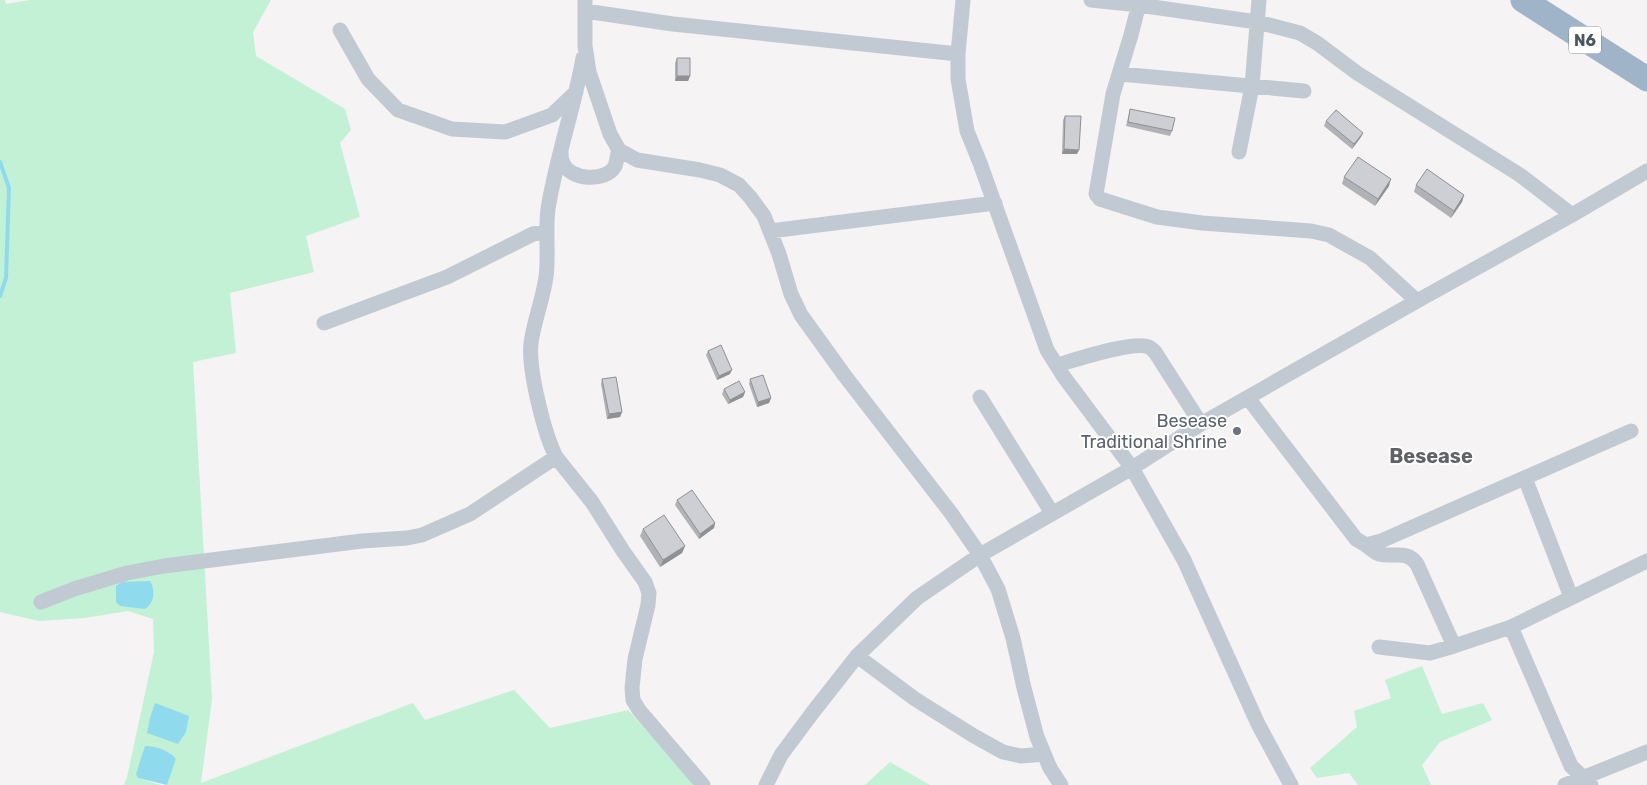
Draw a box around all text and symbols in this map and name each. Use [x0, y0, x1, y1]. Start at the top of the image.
road number: N6 [1569, 26, 1601, 54]
place label: Besease Traditional Shrine [1081, 410, 1227, 453]
marker: Besease Traditional Shrine [1231, 425, 1243, 437]
district label: Besease [1389, 444, 1473, 468]

